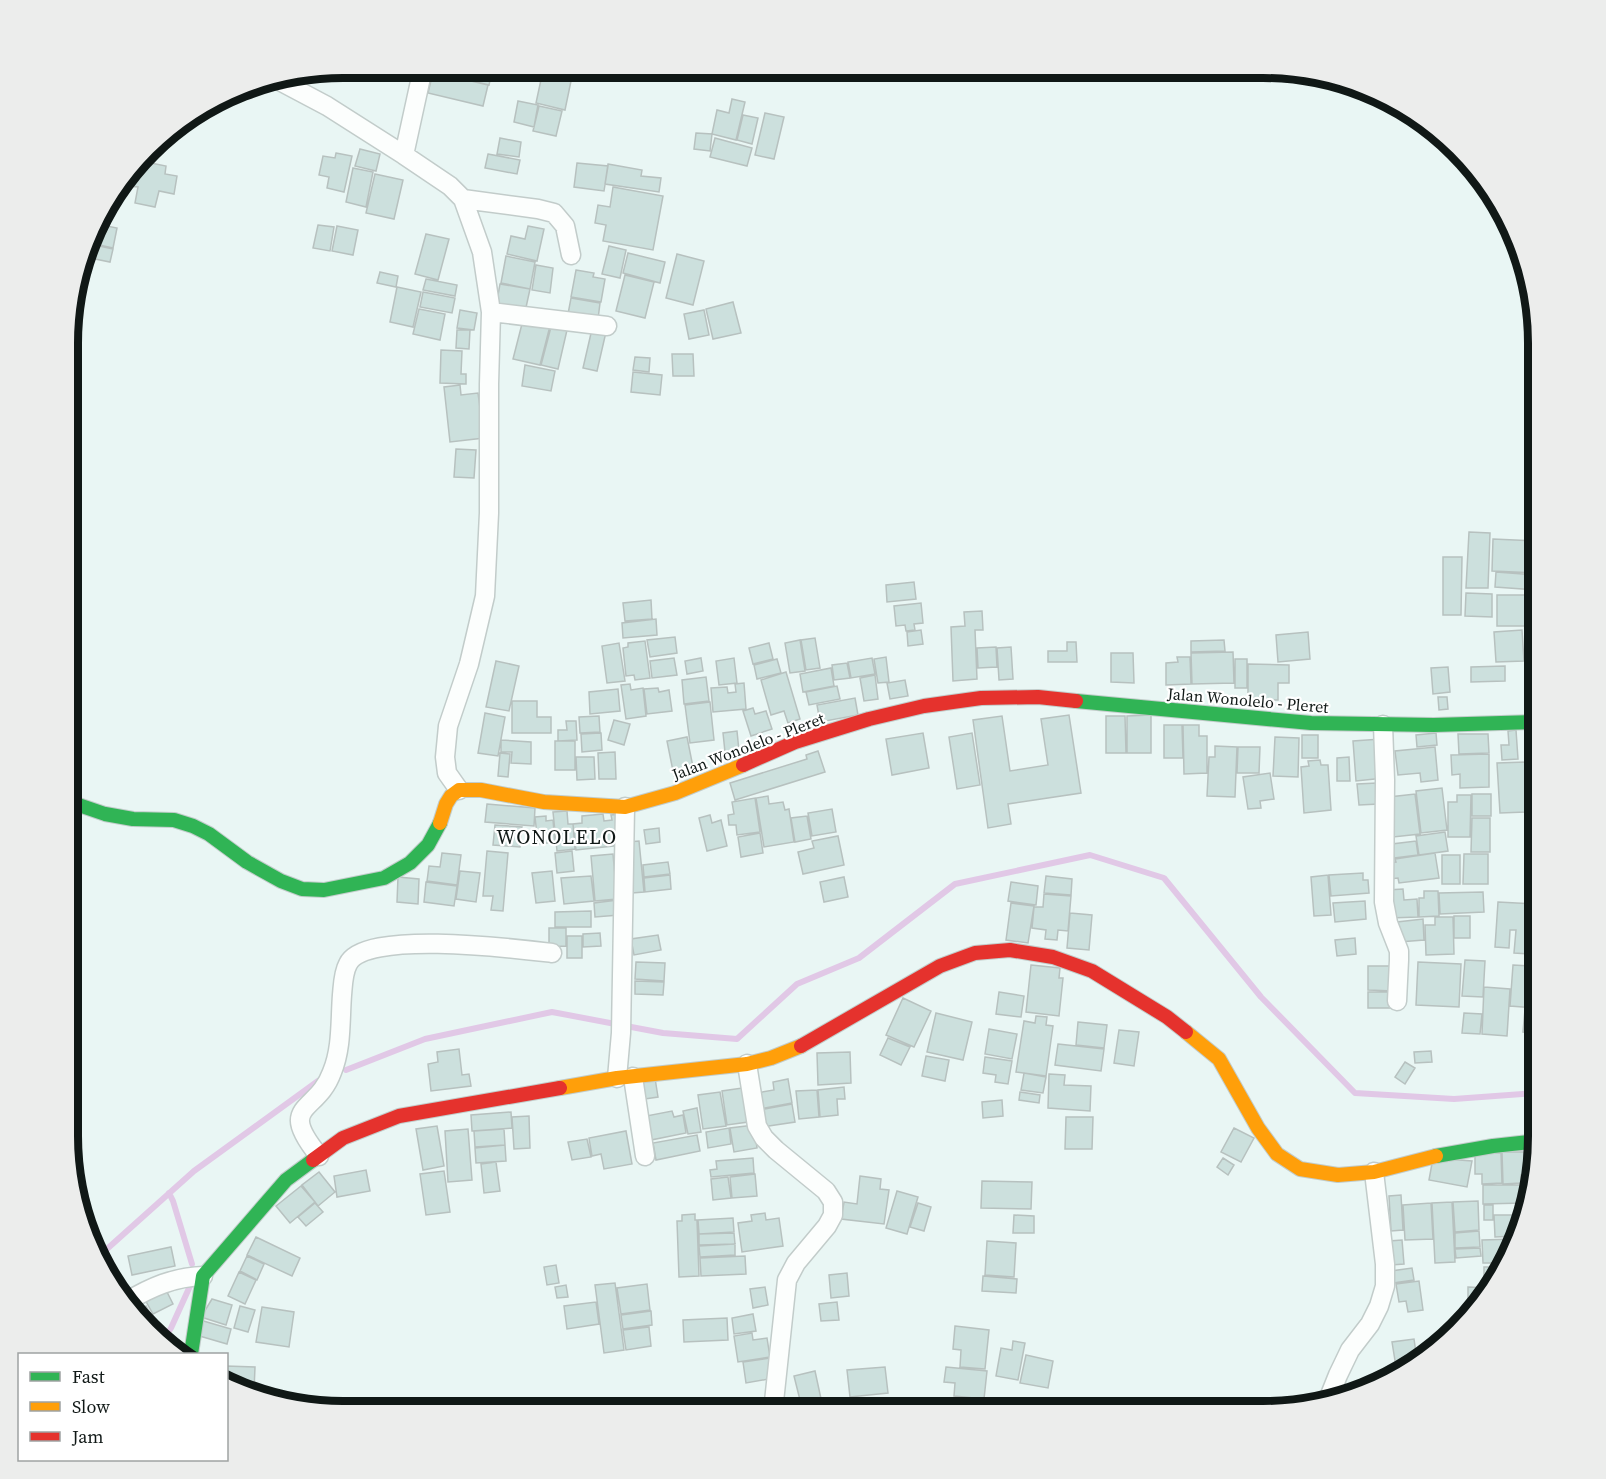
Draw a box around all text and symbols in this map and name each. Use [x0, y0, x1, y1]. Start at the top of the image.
street label: Jalan Wonolelo - Pleret [1165, 682, 1330, 718]
street label: Jalan Wonolelo - Pleret [668, 706, 828, 786]
district label: WONOLELO [496, 823, 618, 851]
legend [18, 1353, 228, 1461]
text: Fast [72, 1364, 105, 1389]
text: Slow [72, 1394, 110, 1419]
text: Jam [71, 1424, 104, 1449]

